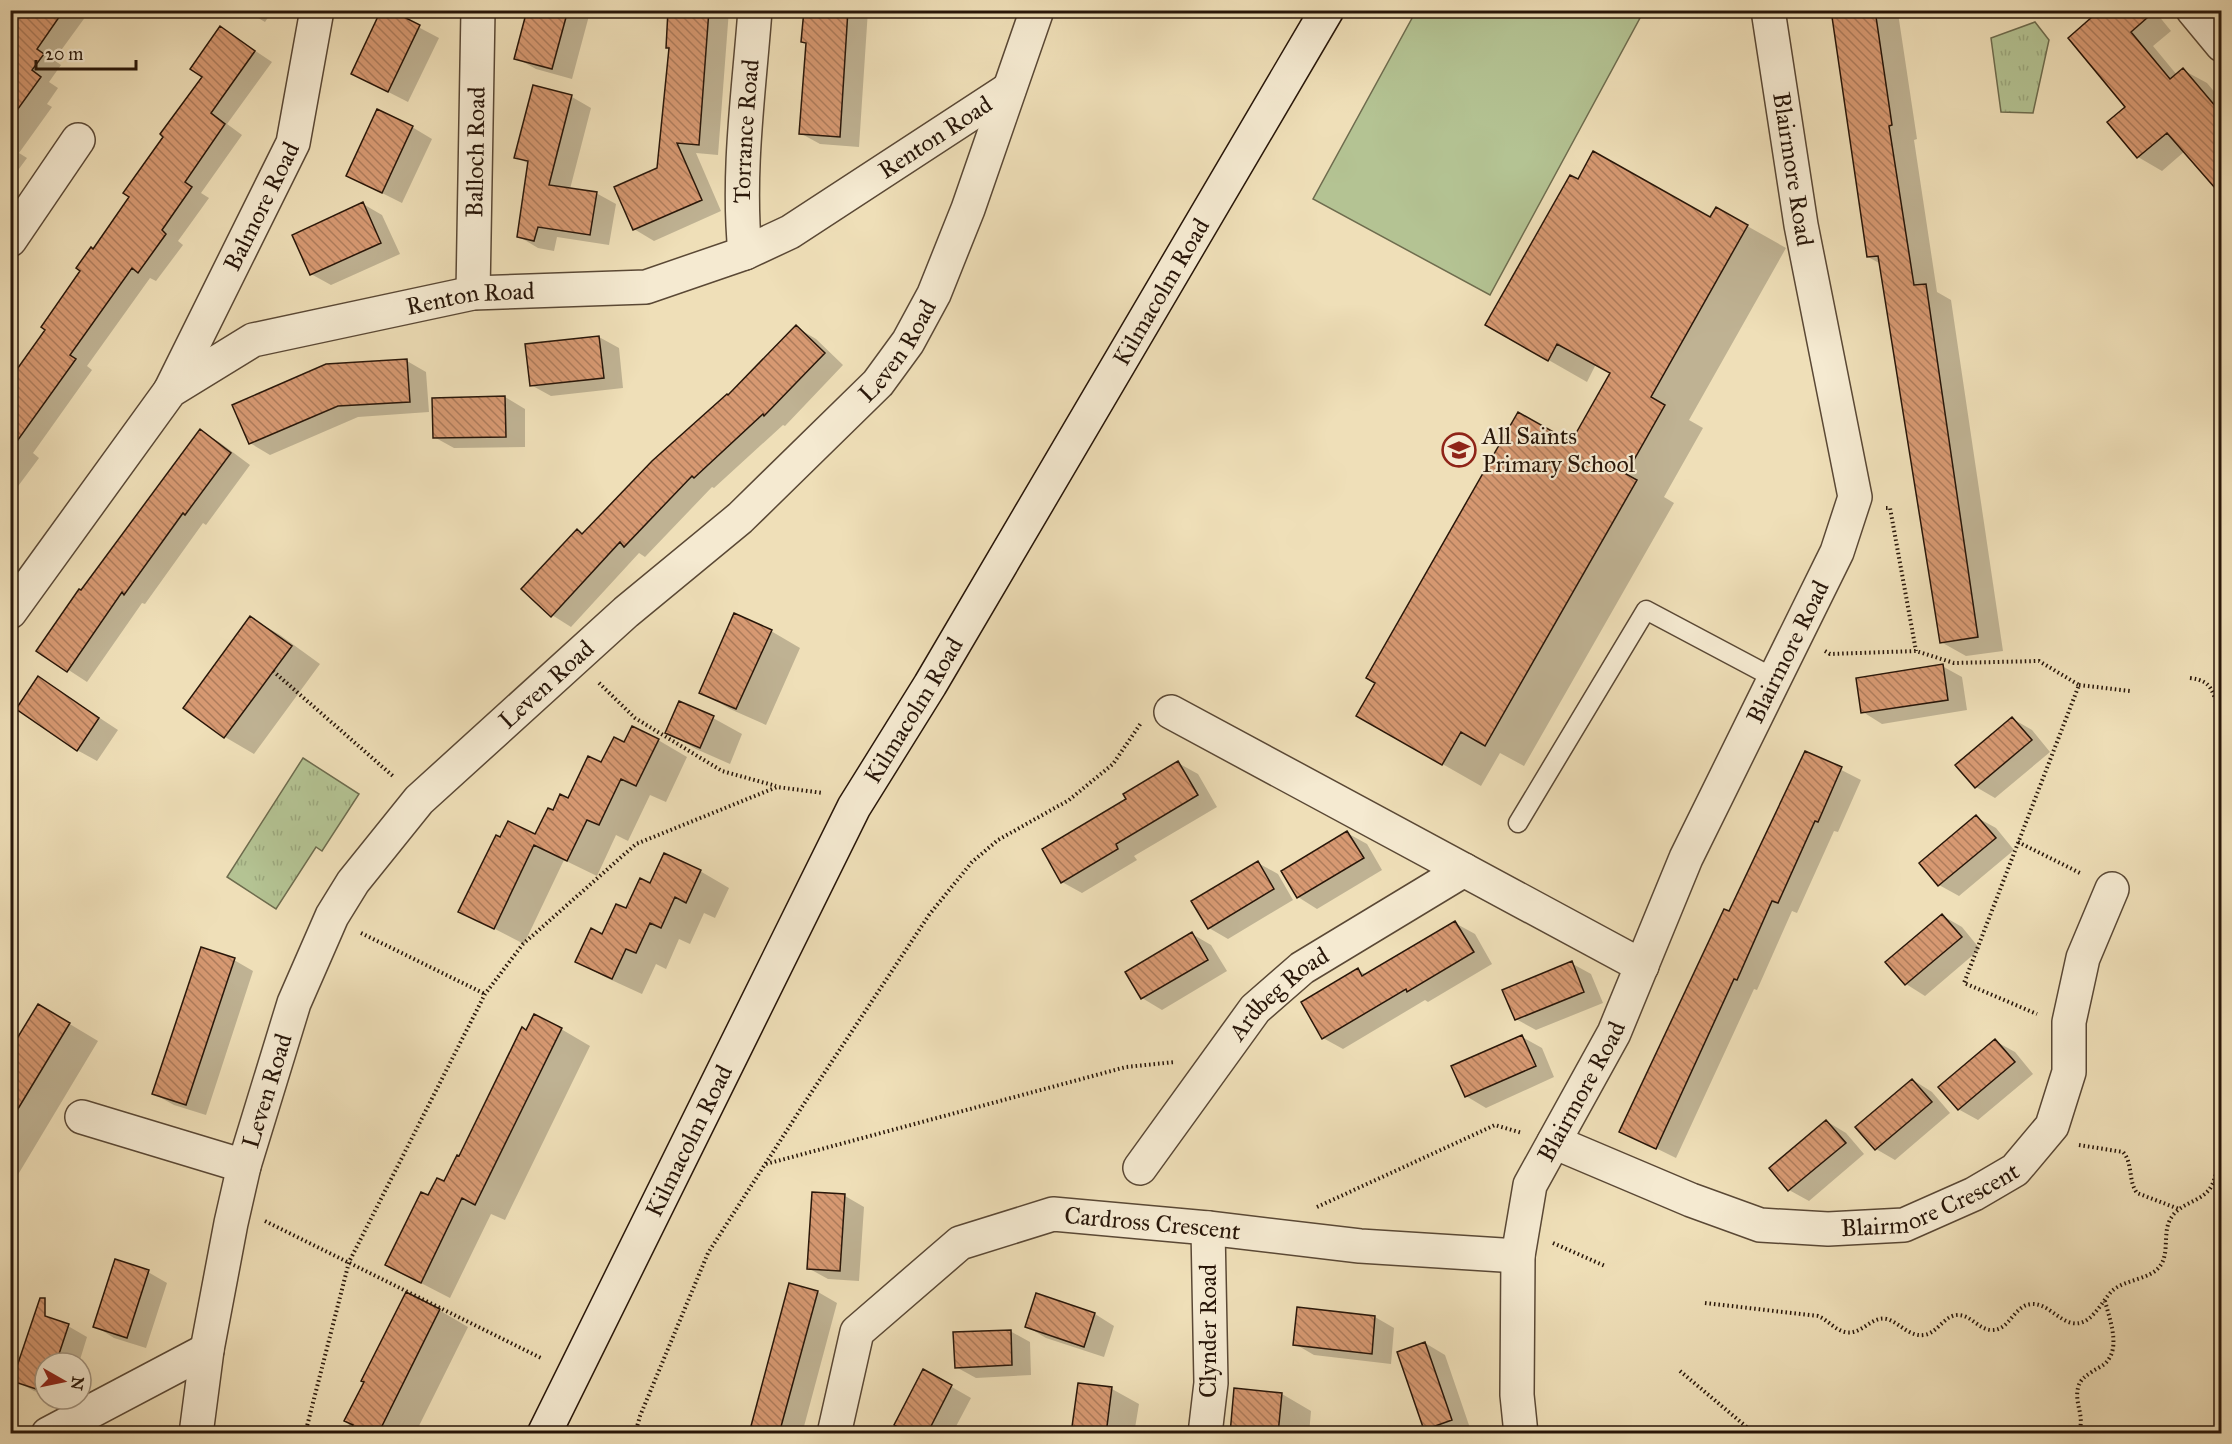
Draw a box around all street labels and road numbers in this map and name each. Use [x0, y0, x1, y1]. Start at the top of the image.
street label: Torrance Road [727, 58, 766, 203]
street label: Balloch Road [459, 86, 492, 218]
street label: Renton Road [873, 89, 998, 185]
street label: Blairmore Road [1766, 90, 1820, 248]
street label: Balmore Road [217, 137, 306, 276]
street label: Kilmacolm Road [1106, 213, 1216, 371]
street label: Renton Road [403, 276, 535, 322]
street label: Leven Road [852, 295, 943, 409]
street label: Blairmore Road [1740, 575, 1836, 728]
street label: Kilmacolm Road [857, 632, 970, 789]
street label: Leven Road [492, 634, 600, 735]
street label: Ardbeg Road [1222, 940, 1334, 1047]
street label: Blairmore Road [1531, 1017, 1632, 1167]
street label: Leven Road [235, 1030, 299, 1152]
street label: Kilmacolm Road [639, 1060, 739, 1222]
street label: Blairmore Crescent [1840, 1156, 2025, 1243]
street label: Cardross Crescent [1063, 1200, 1243, 1247]
street label: Clynder Road [1193, 1264, 1223, 1398]

